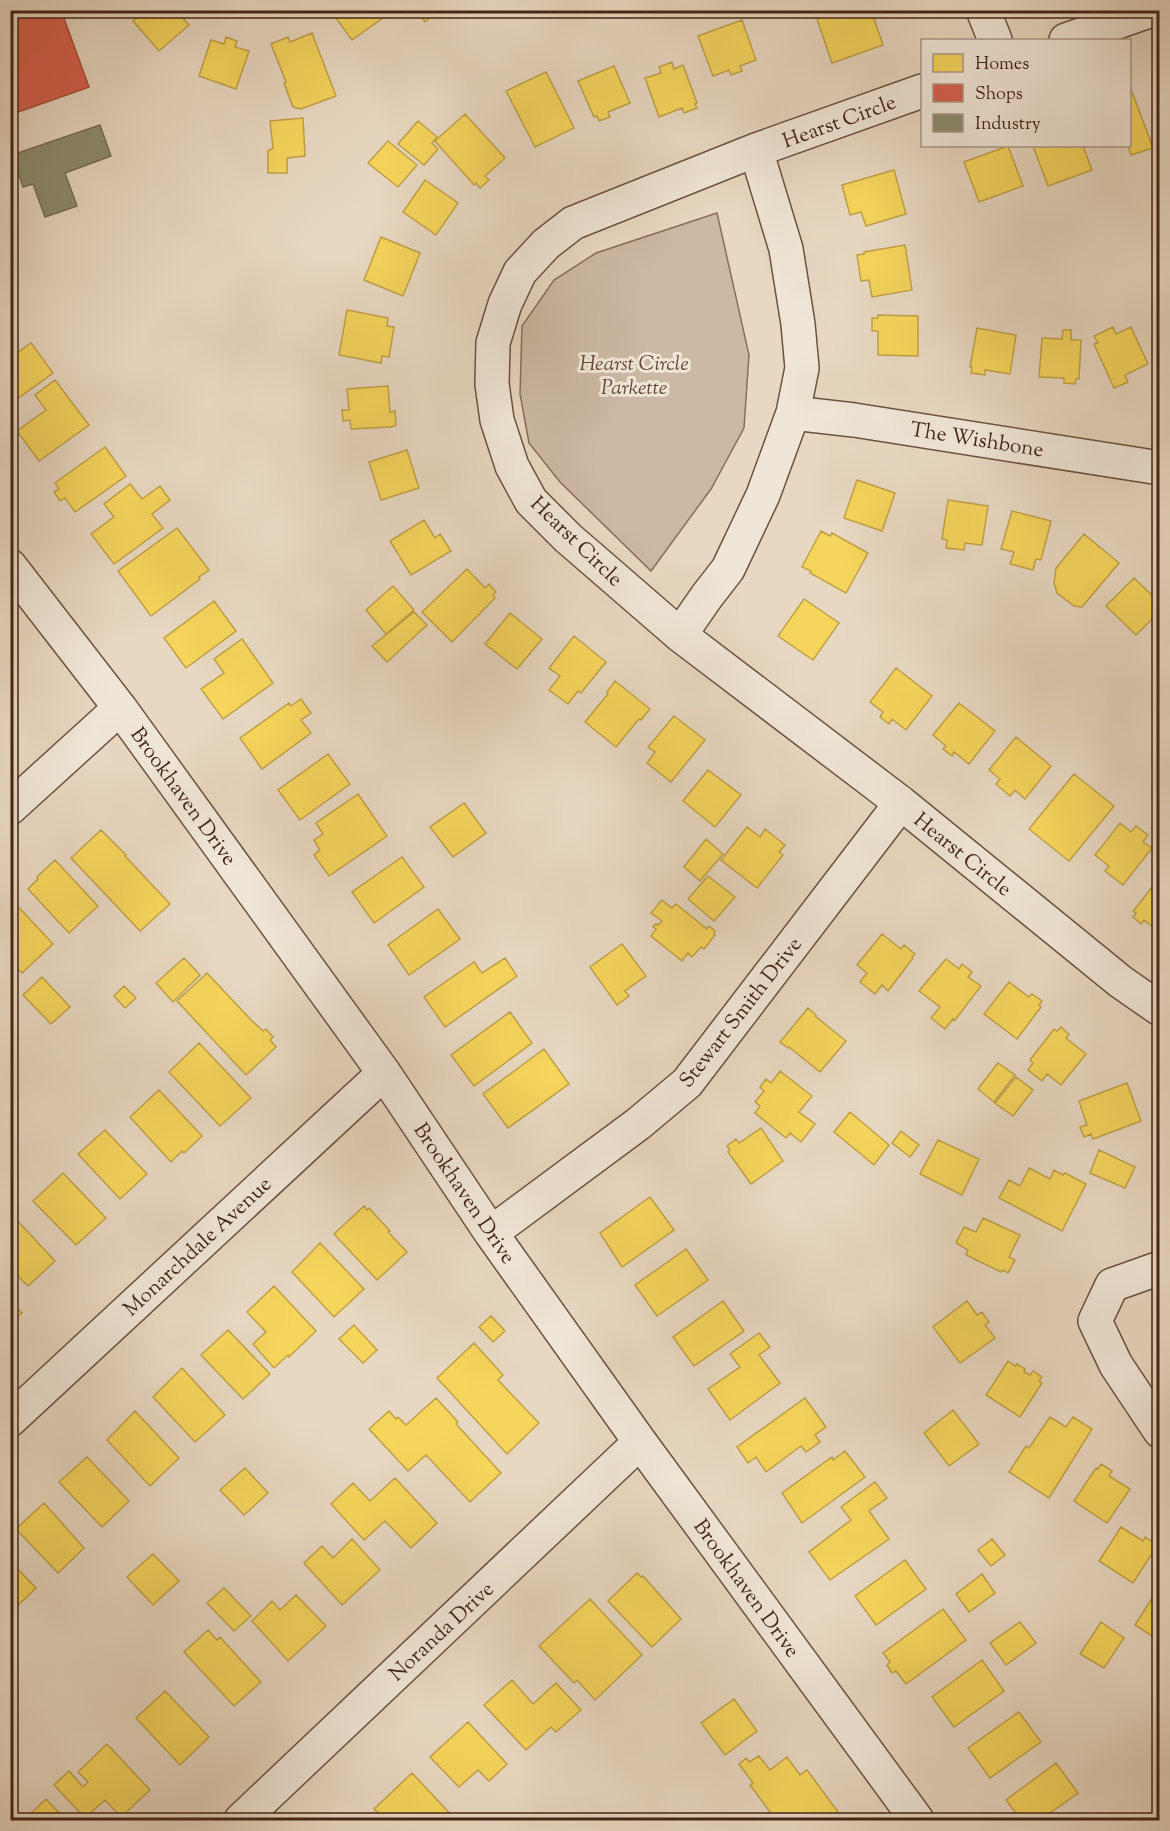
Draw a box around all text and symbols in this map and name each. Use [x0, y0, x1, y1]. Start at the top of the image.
legend [921, 39, 1131, 147]
text: Homes [975, 52, 1029, 78]
text: Shops [975, 82, 1023, 108]
street label: Hearst Circle [779, 88, 901, 157]
text: Industry [975, 112, 1041, 138]
park label: Hearst Circle Parkette [579, 350, 689, 404]
street label: The Wishbone [908, 416, 1045, 466]
street label: Hearst Circle [522, 490, 629, 594]
street label: Brookhaven Drive [122, 722, 243, 873]
street label: Hearst Circle [906, 807, 1017, 905]
street label: Stewart Smith Drive [673, 931, 810, 1095]
street label: Brookhaven Drive [405, 1117, 522, 1271]
street label: Monarchdale Avenue [117, 1171, 279, 1324]
street label: Brookhaven Drive [685, 1514, 806, 1665]
street label: Noranda Drive [383, 1576, 502, 1689]

